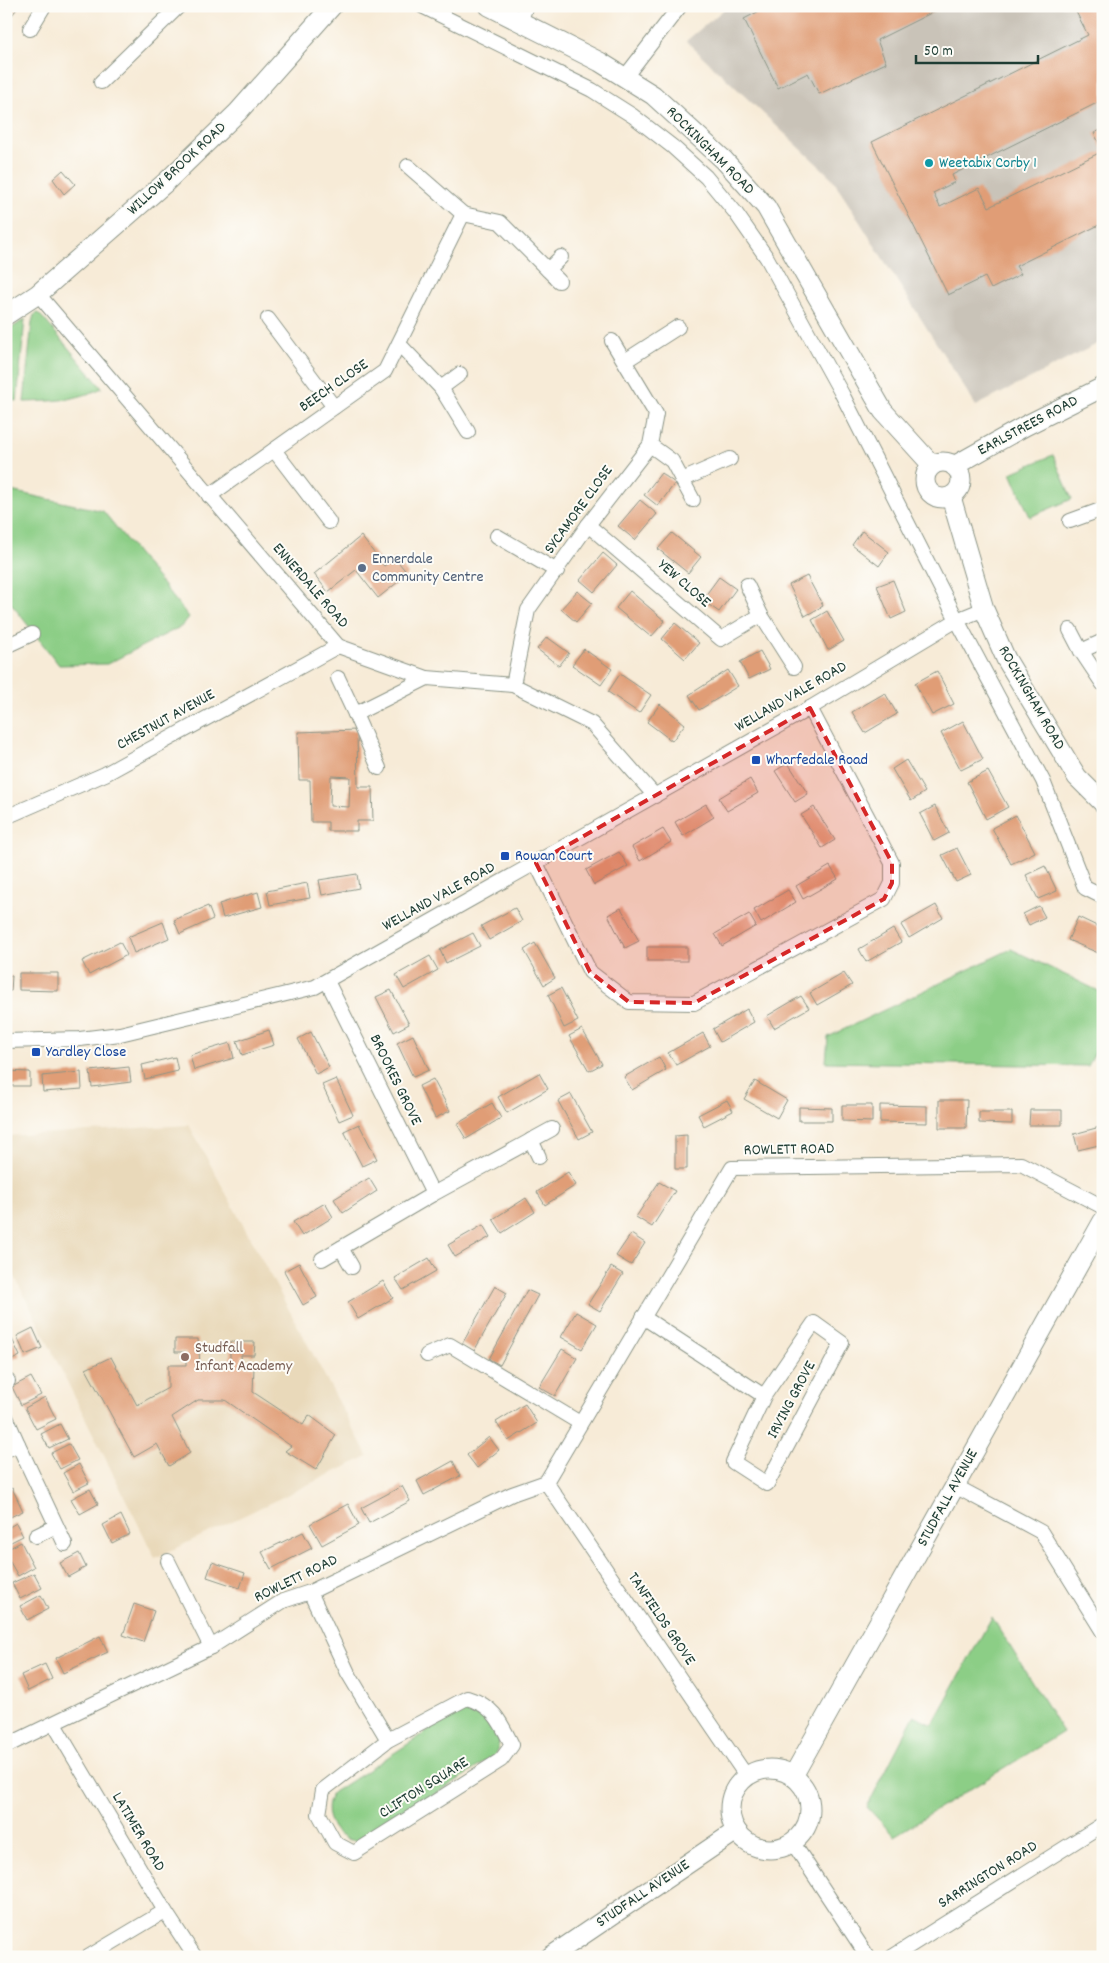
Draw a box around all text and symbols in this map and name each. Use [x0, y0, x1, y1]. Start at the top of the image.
scale bar [916, 32, 1039, 64]
text: 50 m [924, 41, 953, 63]
street label: ROCKINGHAM ROAD [660, 101, 760, 201]
street label: WILLOW BROOK ROAD [122, 117, 232, 221]
place label: Weetabix Corby 1 [939, 152, 1037, 175]
marker: Weetabix Corby 1 [923, 157, 935, 169]
street label: BEECH CLOSE [295, 353, 374, 418]
street label: EARLSTREES ROAD [974, 390, 1082, 462]
street label: SYCAMORE CLOSE [539, 460, 620, 559]
street label: ENNERDALE ROAD [266, 538, 354, 634]
place label: Ennerdale Community Centre [372, 548, 484, 589]
street label: YEW CLOSE [652, 554, 716, 614]
marker: Ennerdale Community Centre [356, 562, 368, 574]
street label: ROCKINGHAM ROAD [992, 642, 1070, 754]
street label: WELLAND VALE ROAD [731, 656, 851, 738]
street label: CHESTNUT AVENUE [113, 683, 220, 756]
place label: Wharfedale Road [766, 749, 868, 772]
marker: Wharfedale Road [750, 754, 762, 766]
place label: Rowan Court [515, 845, 593, 868]
marker: Rowan Court [499, 850, 511, 862]
street label: WELLAND VALE ROAD [378, 856, 500, 938]
street label: BROOKES GROVE [363, 1030, 427, 1130]
place label: Yardley Close [46, 1041, 126, 1064]
marker: Yardley Close [30, 1046, 42, 1058]
street label: ROWLETT ROAD [744, 1138, 834, 1162]
place label: Studfall Infant Academy [195, 1337, 293, 1378]
marker: Studfall Infant Academy [179, 1351, 191, 1363]
street label: IRVING GROVE [762, 1356, 822, 1443]
street label: STUDFALL AVENUE [912, 1444, 985, 1551]
street label: ROWLETT ROAD [250, 1549, 342, 1609]
street label: TANFIELDS GROVE [621, 1568, 701, 1671]
street label: CLIFTON SQUARE [375, 1751, 474, 1825]
street label: LATIMER ROAD [105, 1788, 171, 1876]
street label: SARRINGTON ROAD [934, 1835, 1042, 1915]
street label: STUDFALL AVENUE [592, 1854, 695, 1934]

